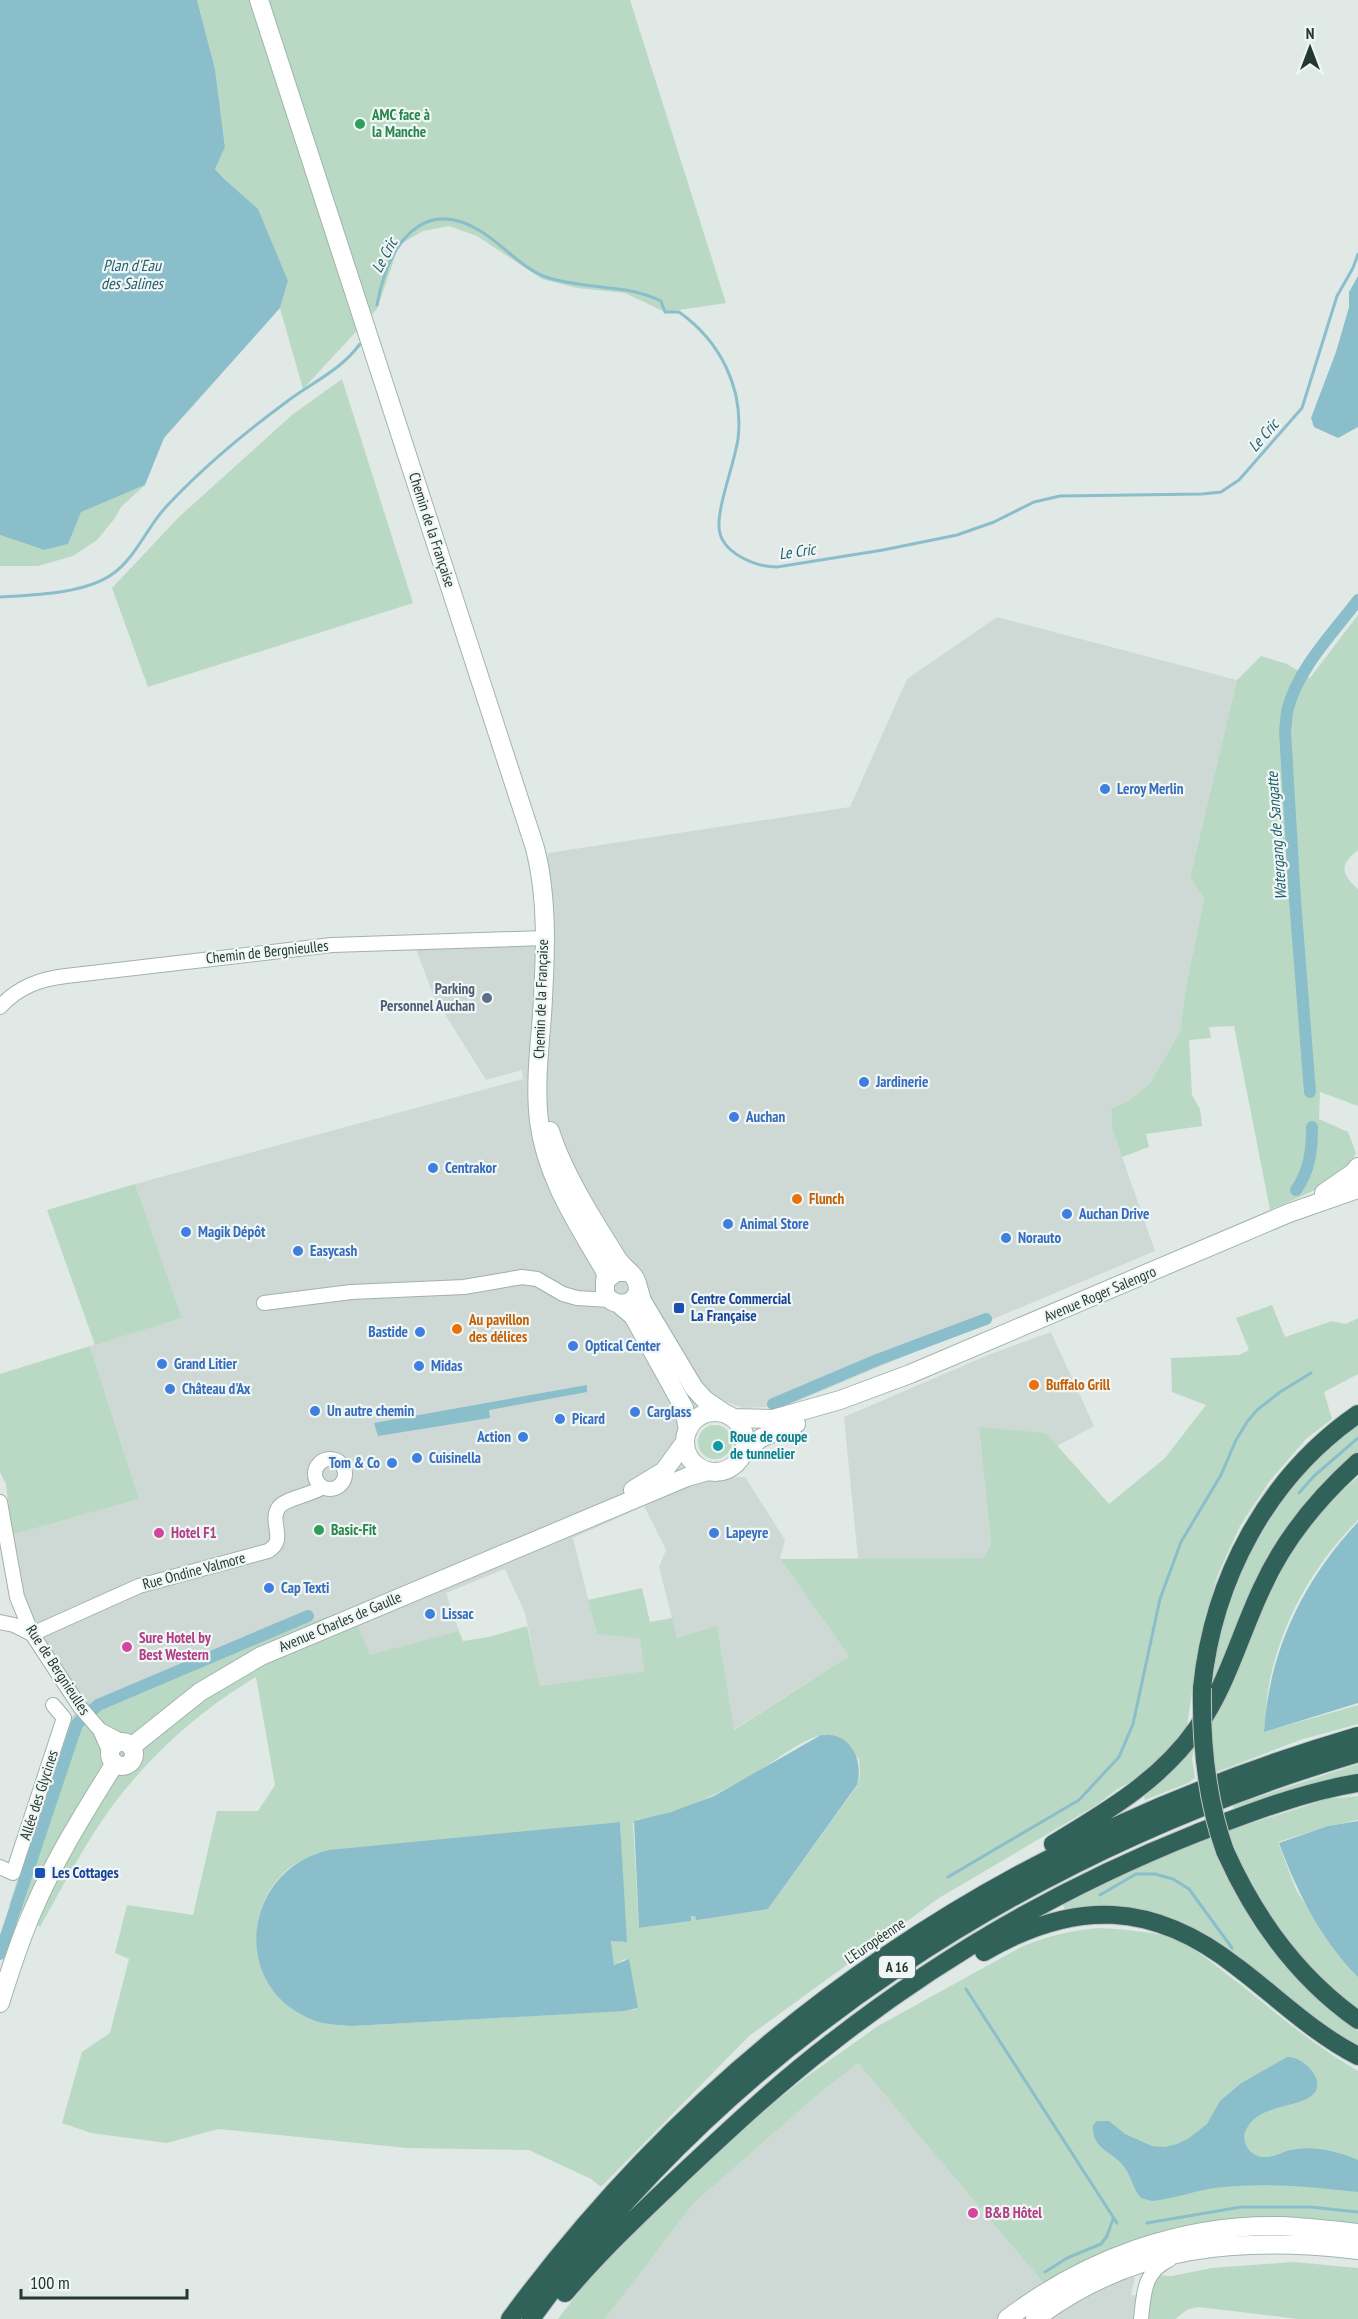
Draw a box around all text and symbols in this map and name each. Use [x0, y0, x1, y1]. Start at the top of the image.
north arrow [1280, 18, 1340, 78]
text: N [1306, 23, 1314, 43]
place label: AMC face à la Manche [371, 105, 430, 141]
marker: AMC face à la Manche [353, 117, 367, 131]
water label: Le Cric [367, 232, 403, 276]
water label: Plan d'Eau des Salines [101, 255, 165, 293]
water label: Le Cric [1243, 413, 1284, 455]
street label: Chemin de la Française [405, 470, 460, 590]
water label: Le Cric [777, 538, 819, 563]
water label: Watergang de Sangatte [1261, 770, 1290, 901]
place label: Leroy Merlin [1117, 779, 1184, 798]
marker: Leroy Merlin [1098, 782, 1112, 796]
street label: Chemin de Bergnieulles [205, 936, 329, 967]
street label: Chemin de la Française [529, 939, 552, 1059]
place label: Parking Personnel Auchan [380, 979, 475, 1015]
marker: Parking Personnel Auchan [480, 991, 494, 1005]
place label: Jardinerie [875, 1072, 928, 1091]
marker: Jardinerie [857, 1075, 871, 1089]
place label: Auchan [745, 1107, 785, 1126]
marker: Auchan [727, 1110, 741, 1124]
place label: Centrakor [445, 1158, 497, 1177]
marker: Centrakor [426, 1161, 440, 1175]
place label: Flunch [809, 1189, 845, 1208]
marker: Flunch [790, 1192, 804, 1206]
place label: Auchan Drive [1078, 1204, 1149, 1223]
marker: Auchan Drive [1060, 1207, 1074, 1221]
place label: Animal Store [739, 1214, 809, 1233]
marker: Animal Store [721, 1217, 735, 1231]
place label: Magik Dépôt [198, 1222, 266, 1241]
marker: Magik Dépôt [179, 1225, 193, 1239]
place label: Norauto [1018, 1228, 1061, 1247]
marker: Norauto [999, 1231, 1013, 1245]
place label: Easycash [310, 1241, 358, 1260]
marker: Easycash [291, 1244, 305, 1258]
street label: Avenue Roger Salengro [1041, 1261, 1159, 1326]
place label: Centre Commercial La Française [691, 1289, 791, 1325]
marker: Centre Commercial La Française [672, 1301, 686, 1315]
place label: Au pavillon des délices [468, 1310, 530, 1346]
place label: Bastide [368, 1322, 408, 1341]
marker: Au pavillon des délices [450, 1322, 464, 1336]
marker: Bastide [413, 1325, 427, 1339]
place label: Optical Center [585, 1336, 661, 1355]
marker: Optical Center [566, 1339, 580, 1353]
place label: Grand Litier [174, 1354, 238, 1373]
place label: Midas [431, 1356, 462, 1375]
marker: Grand Litier [155, 1357, 169, 1371]
marker: Midas [412, 1359, 426, 1373]
place label: Buffalo Grill [1046, 1375, 1110, 1394]
marker: Buffalo Grill [1027, 1378, 1041, 1392]
place label: Château d'Ax [182, 1379, 251, 1398]
marker: Château d'Ax [163, 1382, 177, 1396]
place label: Un autre chemin [327, 1401, 414, 1420]
place label: Carglass [647, 1402, 691, 1421]
marker: Un autre chemin [308, 1404, 322, 1418]
marker: Carglass [628, 1405, 642, 1419]
place label: Picard [572, 1409, 605, 1428]
marker: Picard [553, 1412, 567, 1426]
place label: Action [476, 1427, 511, 1446]
place label: Roue de coupe de tunnelier [730, 1427, 808, 1463]
marker: Action [516, 1430, 530, 1444]
marker: Roue de coupe de tunnelier [711, 1439, 725, 1453]
place label: Cuisinella [429, 1448, 481, 1467]
marker: Cuisinella [410, 1451, 424, 1465]
place label: Tom & Co [329, 1453, 380, 1472]
marker: Tom & Co [385, 1456, 399, 1470]
place label: Basic-Fit [331, 1520, 377, 1539]
place label: Hotel F1 [171, 1523, 217, 1542]
marker: Basic-Fit [312, 1523, 326, 1537]
place label: Lapeyre [726, 1523, 768, 1542]
marker: Hotel F1 [152, 1526, 166, 1540]
marker: Lapeyre [707, 1526, 721, 1540]
street label: Rue Ondine Valmore [140, 1548, 247, 1593]
place label: Cap Texti [281, 1578, 329, 1597]
marker: Cap Texti [262, 1581, 276, 1595]
street label: Avenue Charles de Gaulle [276, 1587, 404, 1656]
place label: Lissac [442, 1604, 474, 1623]
marker: Lissac [423, 1607, 437, 1621]
street label: Rue de Bergnieulles [22, 1621, 95, 1718]
place label: Sure Hotel by Best Western [139, 1628, 212, 1664]
marker: Sure Hotel by Best Western [120, 1640, 134, 1654]
street label: Allée des Glycines [15, 1747, 62, 1842]
place label: Les Cottages [52, 1863, 119, 1882]
marker: Les Cottages [33, 1866, 47, 1880]
street label: L'Européenne [841, 1913, 909, 1968]
road number: A 16 [879, 1956, 915, 1978]
place label: B&B Hôtel [985, 2203, 1042, 2222]
marker: B&B Hôtel [966, 2206, 980, 2220]
scale bar [21, 2262, 188, 2300]
text: 100 m [30, 2271, 70, 2294]

